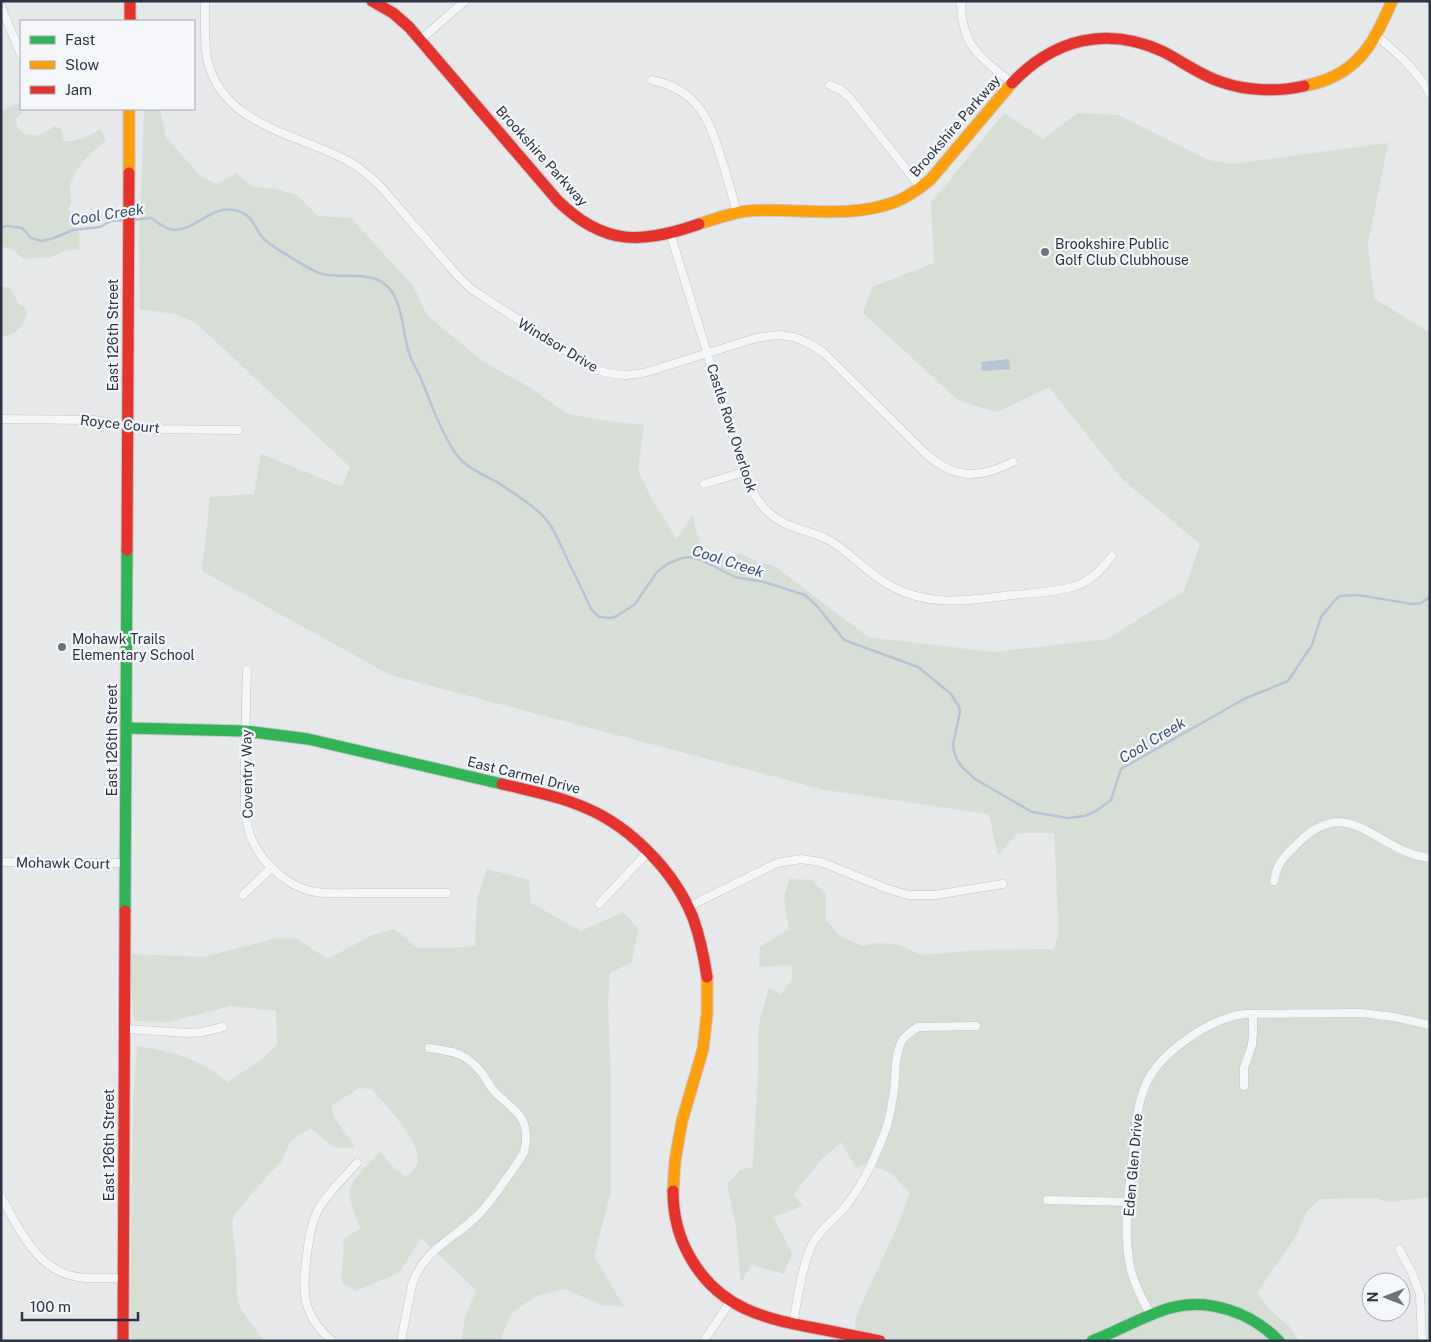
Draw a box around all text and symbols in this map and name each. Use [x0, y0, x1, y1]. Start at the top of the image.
legend [20, 20, 195, 110]
text: Fast [65, 31, 95, 48]
text: Slow [65, 56, 100, 73]
street label: Brookshire Parkway [907, 72, 1004, 180]
text: Jam [65, 81, 92, 98]
street label: Brookshire Parkway [493, 103, 592, 210]
water label: Cool Creek [69, 200, 146, 228]
place label: Brookshire Public Golf Club Clubhouse [1055, 236, 1189, 268]
marker: Brookshire Public Golf Club Clubhouse [1039, 246, 1051, 258]
street label: East 126th Street [105, 279, 121, 391]
street label: Windsor Drive [515, 315, 601, 375]
street label: Castle Row Overlook [704, 362, 760, 494]
street label: Royce Court [80, 412, 160, 436]
water label: Cool Creek [690, 541, 767, 581]
place label: Mohawk Trails Elementary School [72, 631, 195, 663]
marker: Mohawk Trails Elementary School [56, 641, 68, 653]
street label: East 126th Street [104, 684, 120, 796]
water label: Cool Creek [1116, 713, 1189, 766]
street label: Coventry Way [238, 729, 256, 819]
street label: East Carmel Drive [466, 753, 582, 797]
street label: Mohawk Court [16, 854, 110, 872]
street label: East 126th Street [101, 1089, 117, 1201]
street label: Eden Glen Drive [1121, 1113, 1145, 1217]
north arrow [1361, 1272, 1411, 1322]
scale bar [22, 1290, 139, 1322]
text: N [1365, 1292, 1381, 1302]
text: 100 m [30, 1298, 71, 1315]

